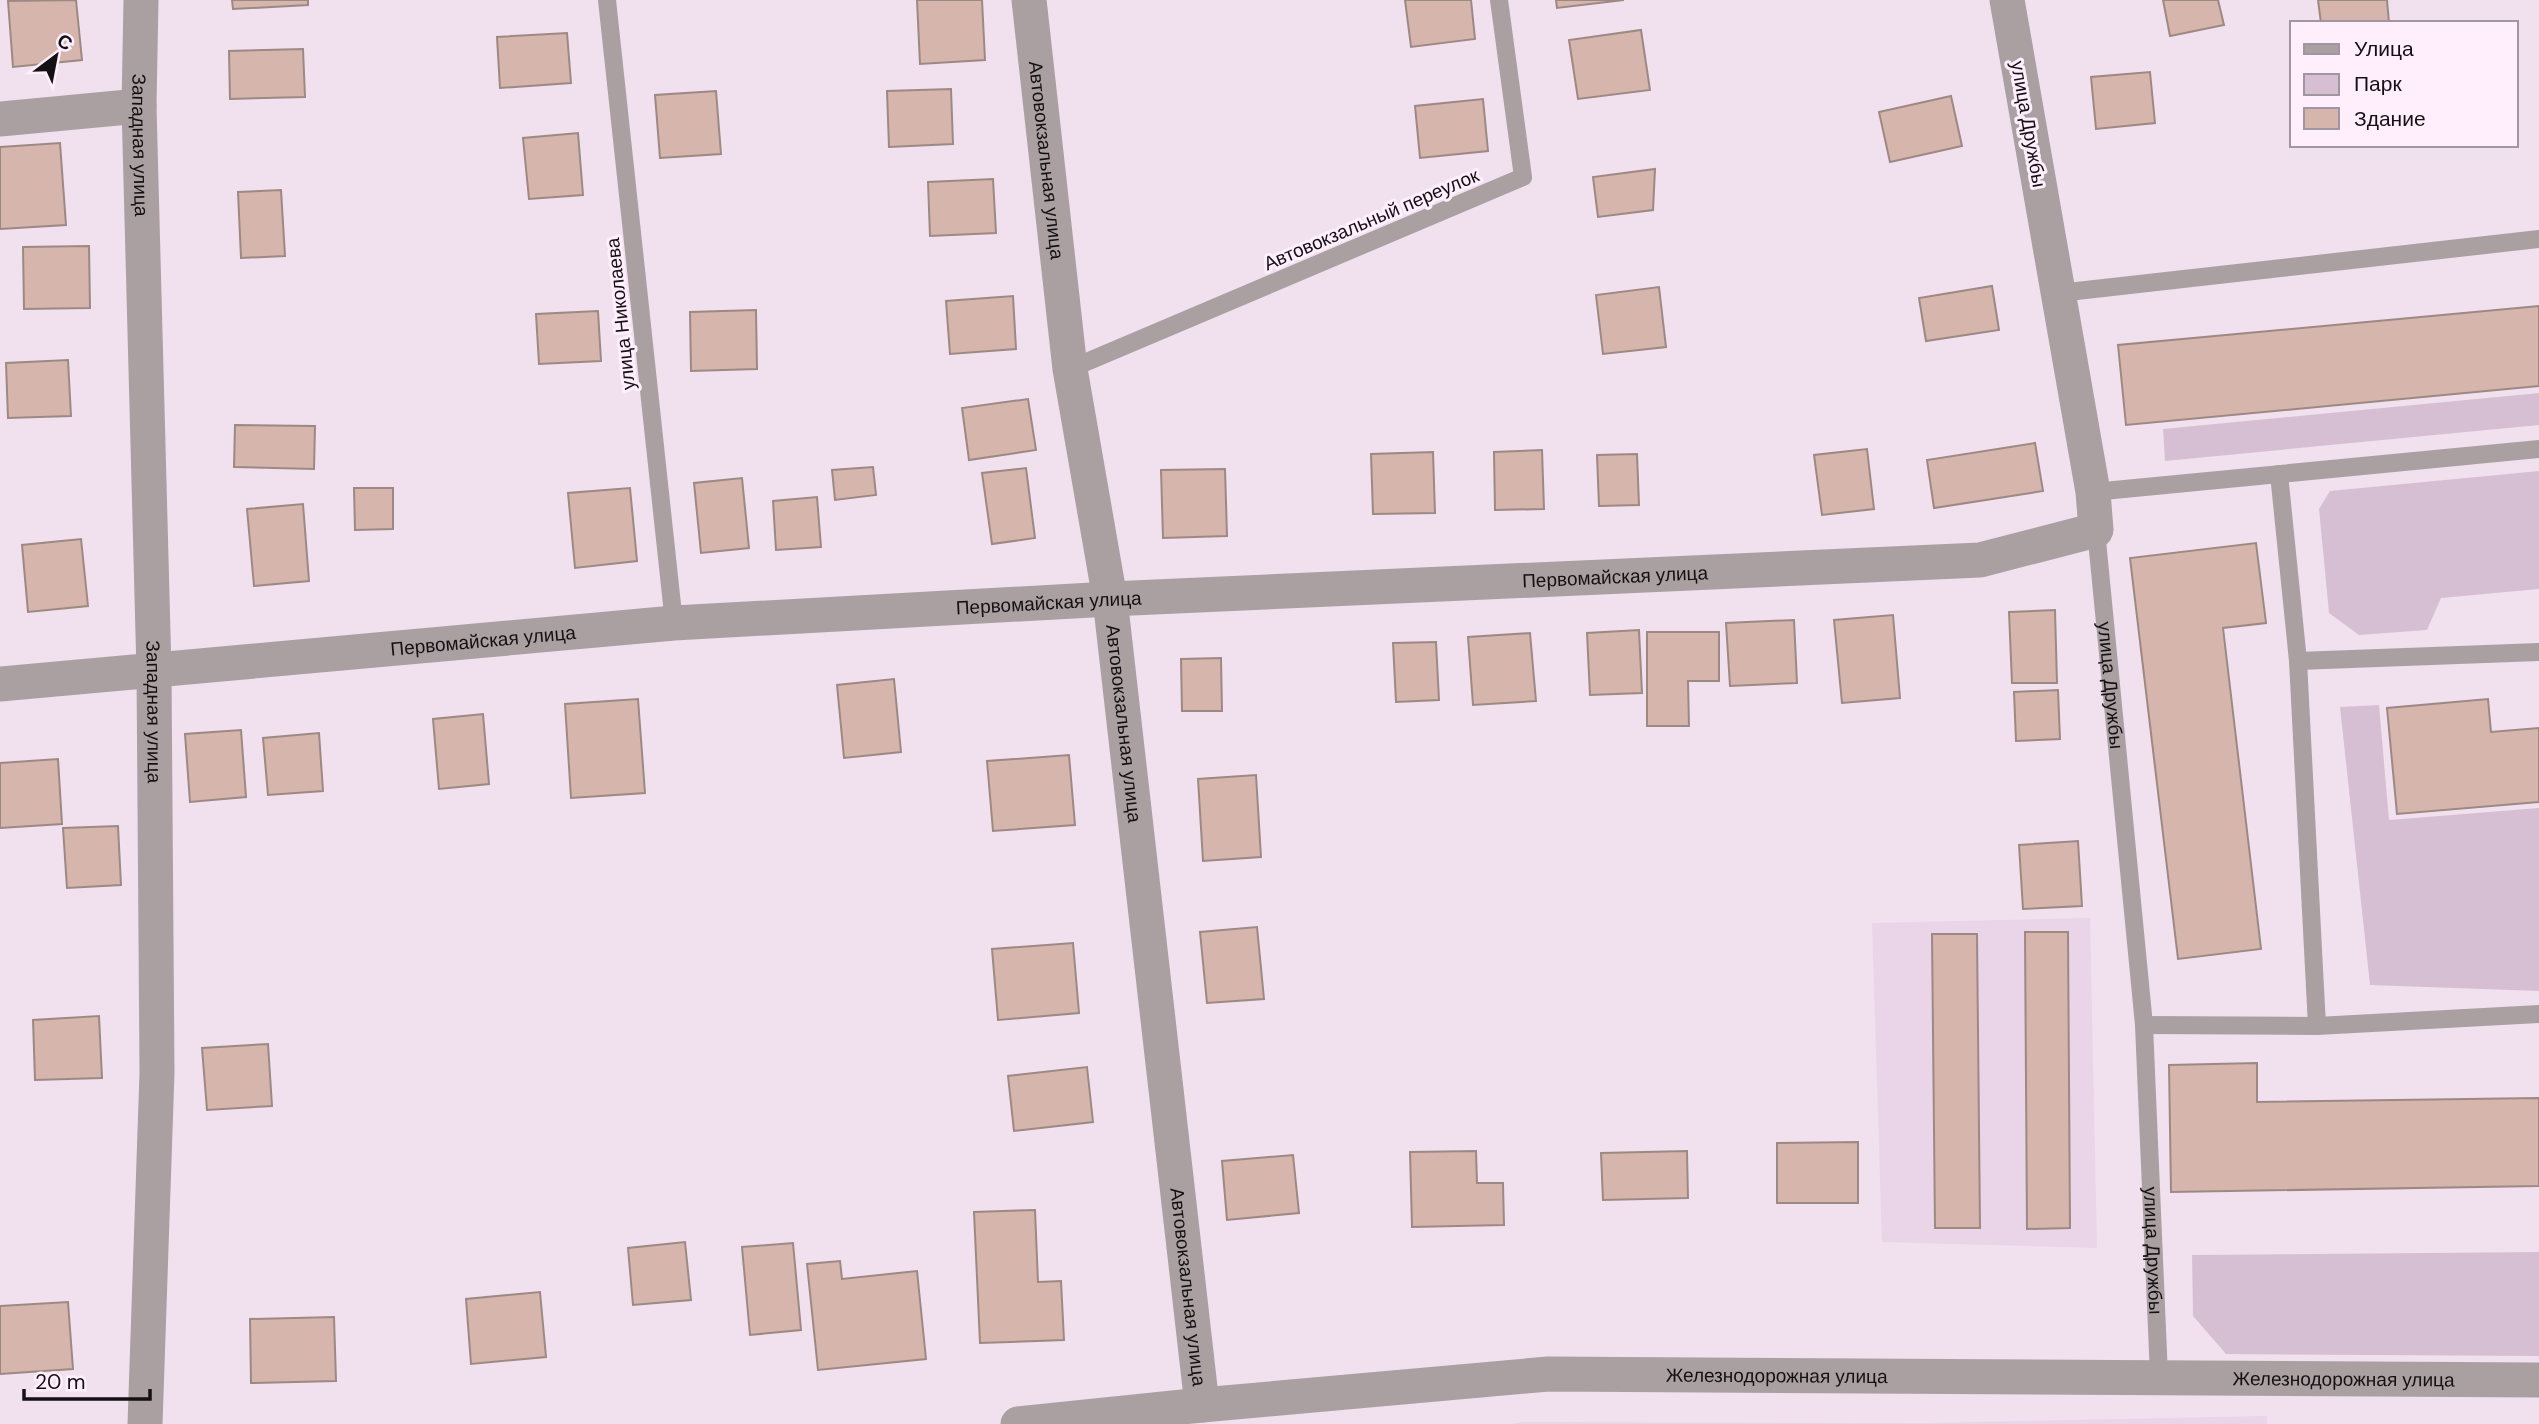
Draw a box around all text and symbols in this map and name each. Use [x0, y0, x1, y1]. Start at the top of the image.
north arrow [21, 21, 91, 91]
legend [2290, 21, 2518, 147]
text: С [52, 28, 77, 56]
text: Улица [2354, 35, 2414, 63]
street label: улица Дружбы [2005, 59, 2052, 189]
street label: Автовокзальная улица [1023, 60, 1070, 261]
text: Парк [2354, 70, 2402, 98]
street label: Западная улица [126, 73, 154, 217]
text: Здание [2354, 105, 2426, 133]
street label: Автовокзальный переулок [1260, 162, 1483, 276]
street label: улица Николаева [600, 236, 641, 391]
street label: Первомайская улица [1522, 560, 1709, 594]
street label: Первомайская улица [955, 586, 1143, 620]
street label: Первомайская улица [389, 620, 577, 662]
street label: улица Дружбы [2092, 621, 2129, 750]
street label: Автовокзальная улица [1100, 623, 1147, 824]
street label: Западная улица [140, 640, 167, 784]
street label: Автовокзальная улица [1164, 1186, 1212, 1388]
street label: улица Дружбы [2138, 1186, 2168, 1315]
scale bar [24, 1358, 150, 1402]
street label: Железнодорожная улица [1666, 1363, 1888, 1389]
street label: Железнодорожная улица [2233, 1366, 2455, 1392]
text: 20 m [35, 1368, 86, 1396]

